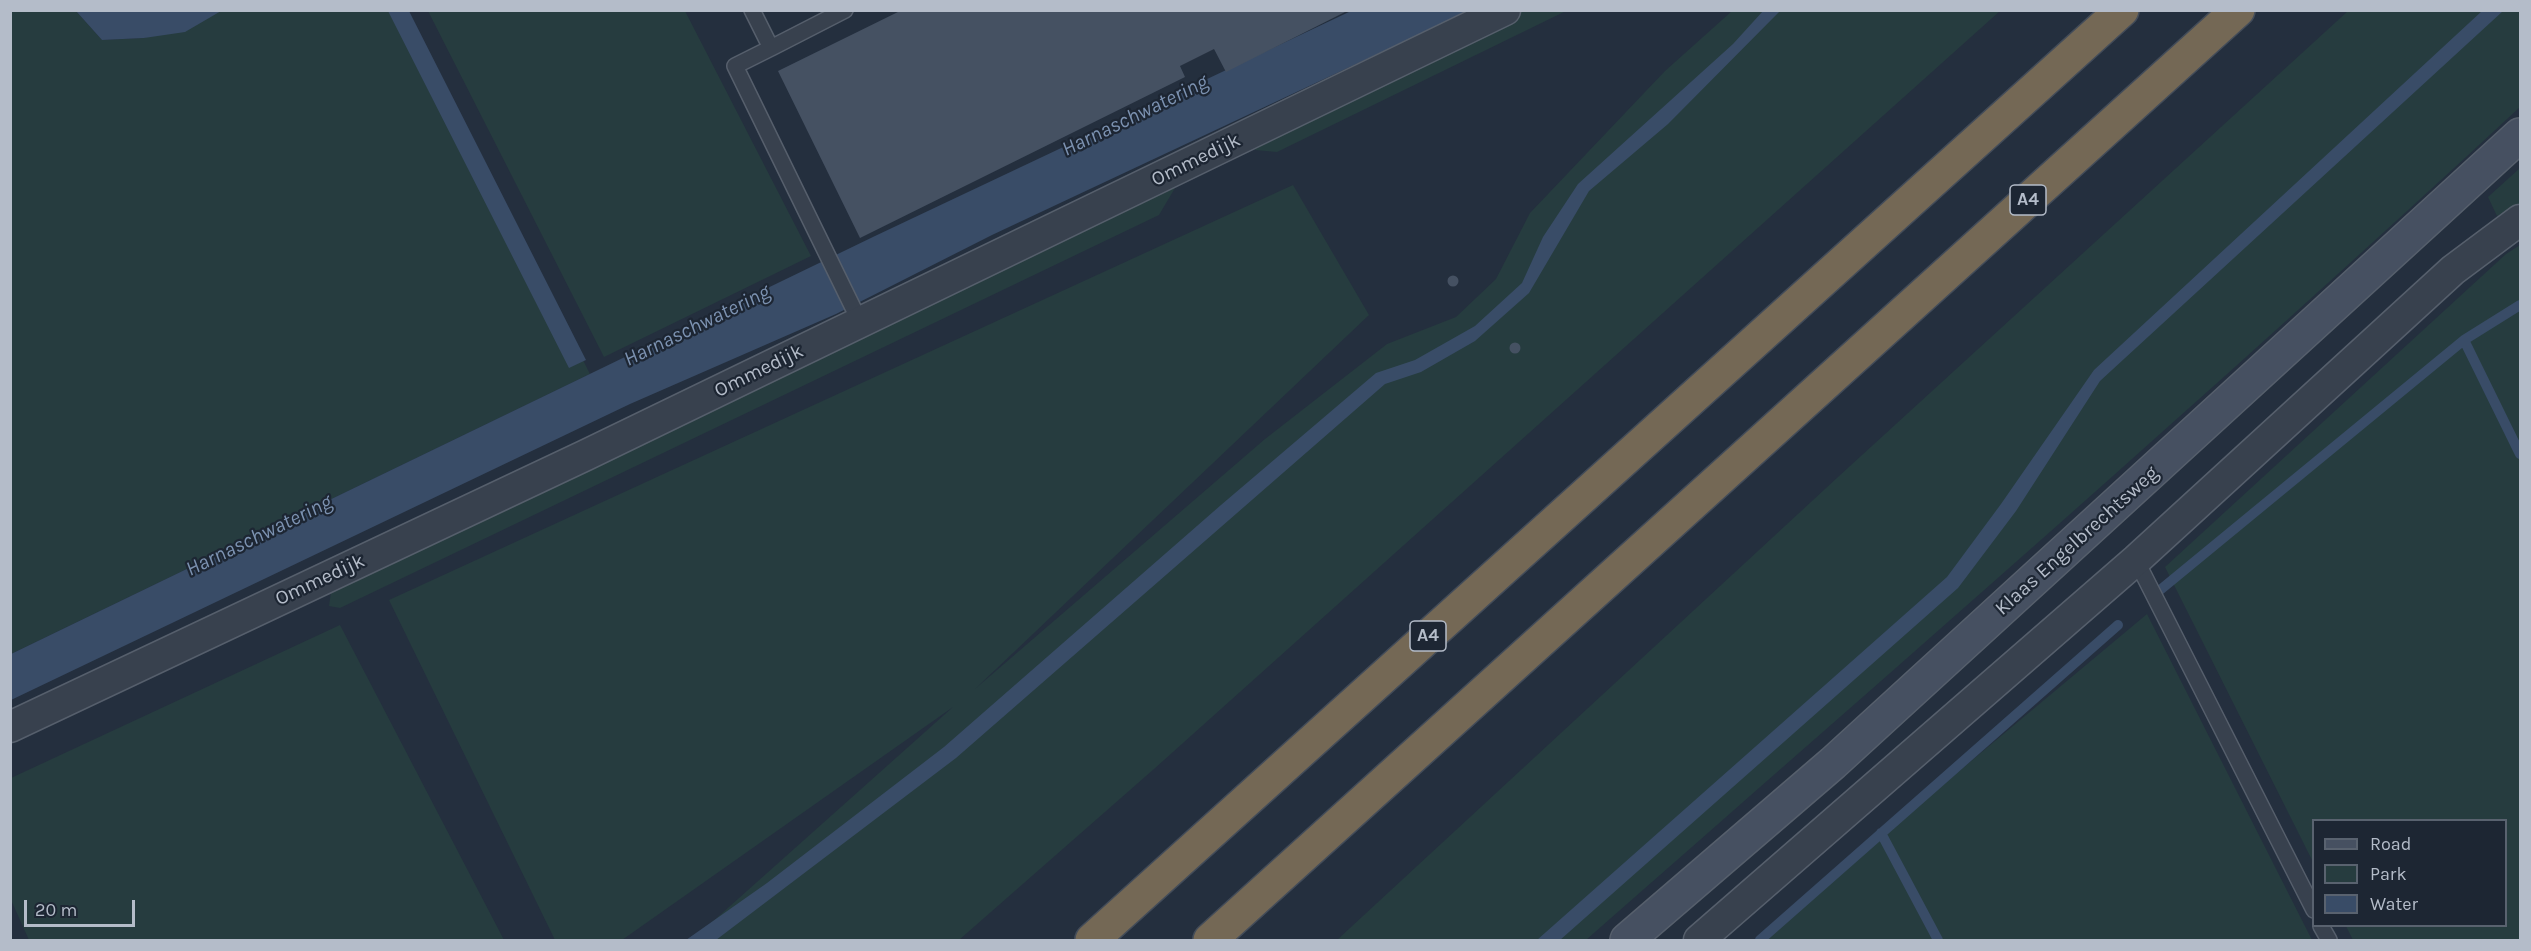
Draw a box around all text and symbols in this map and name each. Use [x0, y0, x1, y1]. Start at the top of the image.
water label: Harnaschwatering [1058, 70, 1212, 162]
street label: Ommedijk [1148, 128, 1244, 192]
road number: A4 [2010, 185, 2046, 215]
water label: Harnaschwatering [620, 280, 774, 372]
street label: Ommedijk [711, 339, 807, 403]
street label: Klaas Engelbrechtsweg [1990, 461, 2164, 621]
water label: Harnaschwatering [182, 490, 336, 582]
street label: Ommedijk [271, 549, 369, 611]
road number: A4 [1410, 621, 1446, 651]
legend [2312, 819, 2507, 927]
text: Road [2370, 833, 2411, 855]
text: Park [2370, 863, 2407, 885]
scale bar [27, 888, 138, 926]
text: Water [2370, 893, 2418, 915]
text: 20 m [35, 899, 77, 921]

